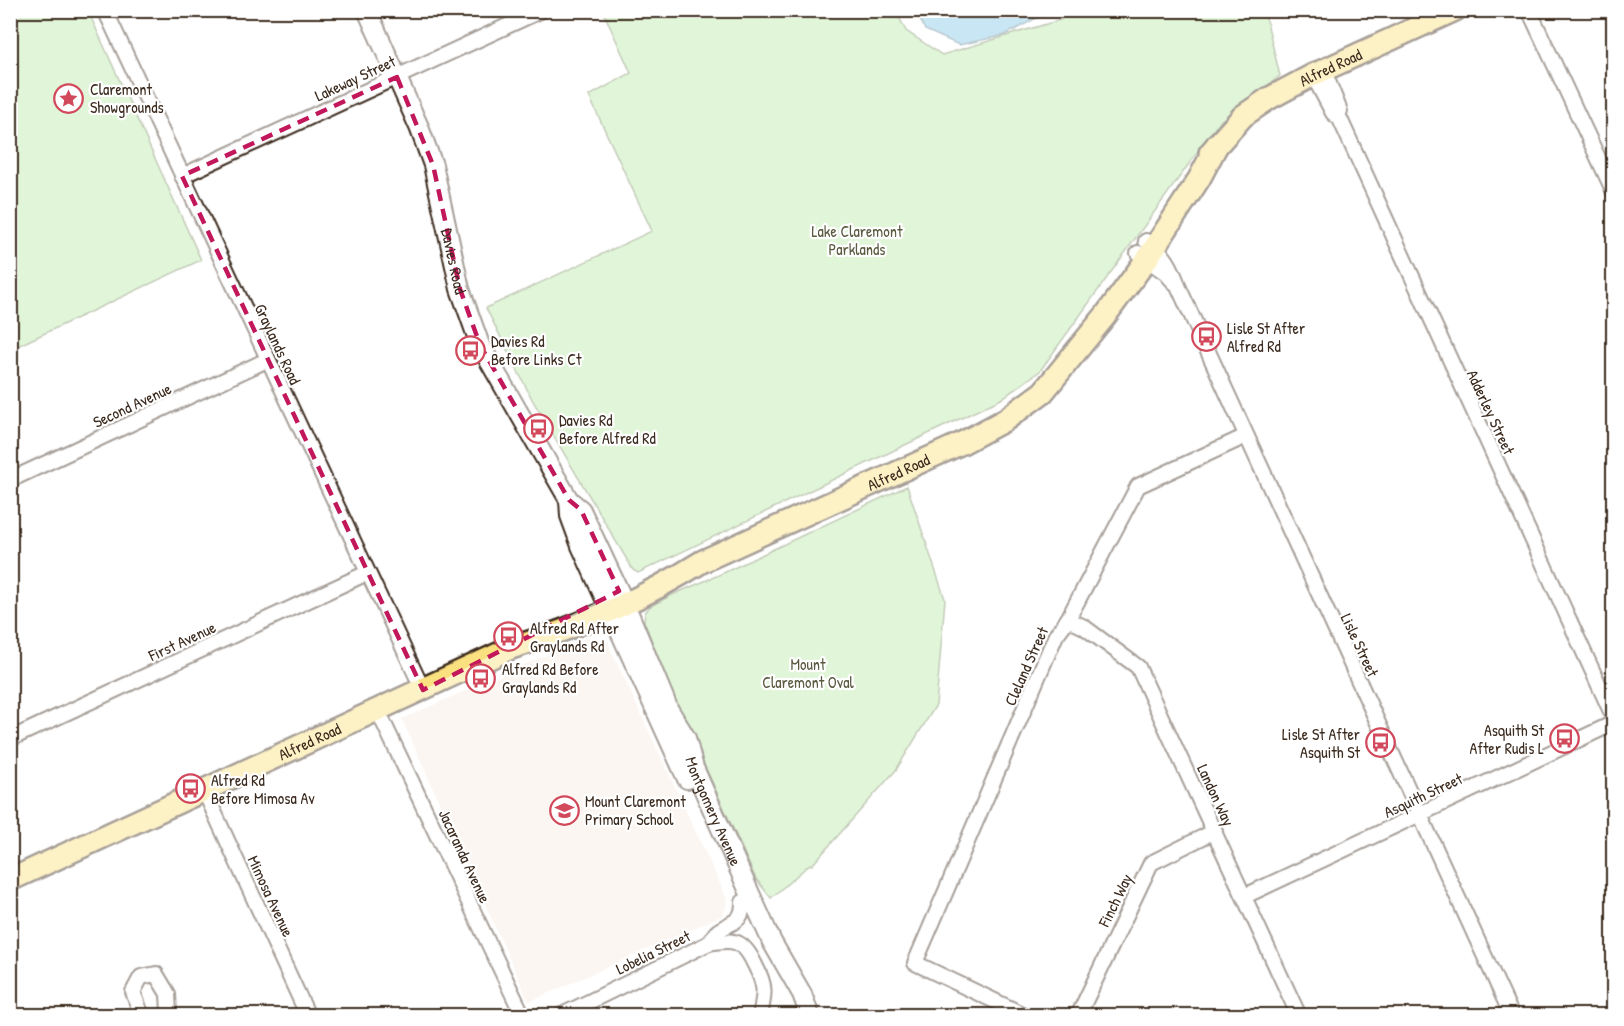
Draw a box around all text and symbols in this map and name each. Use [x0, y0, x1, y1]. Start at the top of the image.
street label: Alfred Road [1295, 43, 1365, 91]
street label: Lakeway Street [311, 50, 399, 106]
place label: Claremont Showgrounds [90, 78, 164, 118]
place icon: Claremont Showgrounds [53, 82, 85, 114]
park label: Lake Claremont Parklands [812, 220, 903, 260]
street label: Davies Road [436, 226, 472, 297]
street label: Graylands Road [250, 300, 306, 388]
place label: Lisle St After Alfred Rd [1227, 317, 1305, 357]
bus stop icon: Lisle St After Alfred Rd [1190, 321, 1222, 353]
place label: Davies Rd Before Links Ct [491, 330, 582, 370]
bus stop icon: Davies Rd Before Links Ct [454, 334, 486, 366]
street label: Adderley Street [1462, 366, 1520, 458]
street label: Second Avenue [89, 377, 175, 433]
place label: Davies Rd Before Alfred Rd [559, 409, 656, 449]
bus stop icon: Davies Rd Before Alfred Rd [522, 413, 554, 445]
street label: Alfred Road [863, 448, 933, 496]
street label: Lisle Street [1336, 610, 1384, 681]
street label: First Avenue [144, 616, 220, 667]
place label: Alfred Rd After Graylands Rd [530, 617, 619, 657]
bus stop icon: Alfred Rd After Graylands Rd [493, 621, 525, 653]
street label: Cleland Street [999, 623, 1053, 709]
park label: Mount Claremont Oval [762, 653, 854, 693]
place label: Alfred Rd Before Graylands Rd [502, 658, 599, 698]
bus stop icon: Alfred Rd Before Graylands Rd [465, 662, 497, 694]
street label: Alfred Road [275, 717, 344, 765]
place label: Asquith St After Rudis L [1469, 719, 1544, 759]
place label: Lisle St After Asquith St [1282, 723, 1360, 763]
bus stop icon: Asquith St After Rudis L [1549, 723, 1581, 755]
bus stop icon: Lisle St After Asquith St [1365, 727, 1397, 759]
street label: Montgomery Avenue [681, 755, 747, 870]
street label: Landon Way [1192, 760, 1240, 830]
street label: Asquith Street [1380, 767, 1466, 823]
place label: Alfred Rd Before Mimosa Av [211, 769, 315, 809]
bus stop icon: Alfred Rd Before Mimosa Av [174, 773, 206, 805]
place label: Mount Claremont Primary School [585, 790, 686, 830]
school or university icon: Mount Claremont Primary School [548, 794, 580, 826]
street label: Jacaranda Avenue [434, 806, 497, 907]
street label: Mimosa Avenue [243, 852, 300, 941]
street label: Finch Way [1092, 870, 1137, 931]
street label: Lobelia Street [612, 924, 694, 980]

